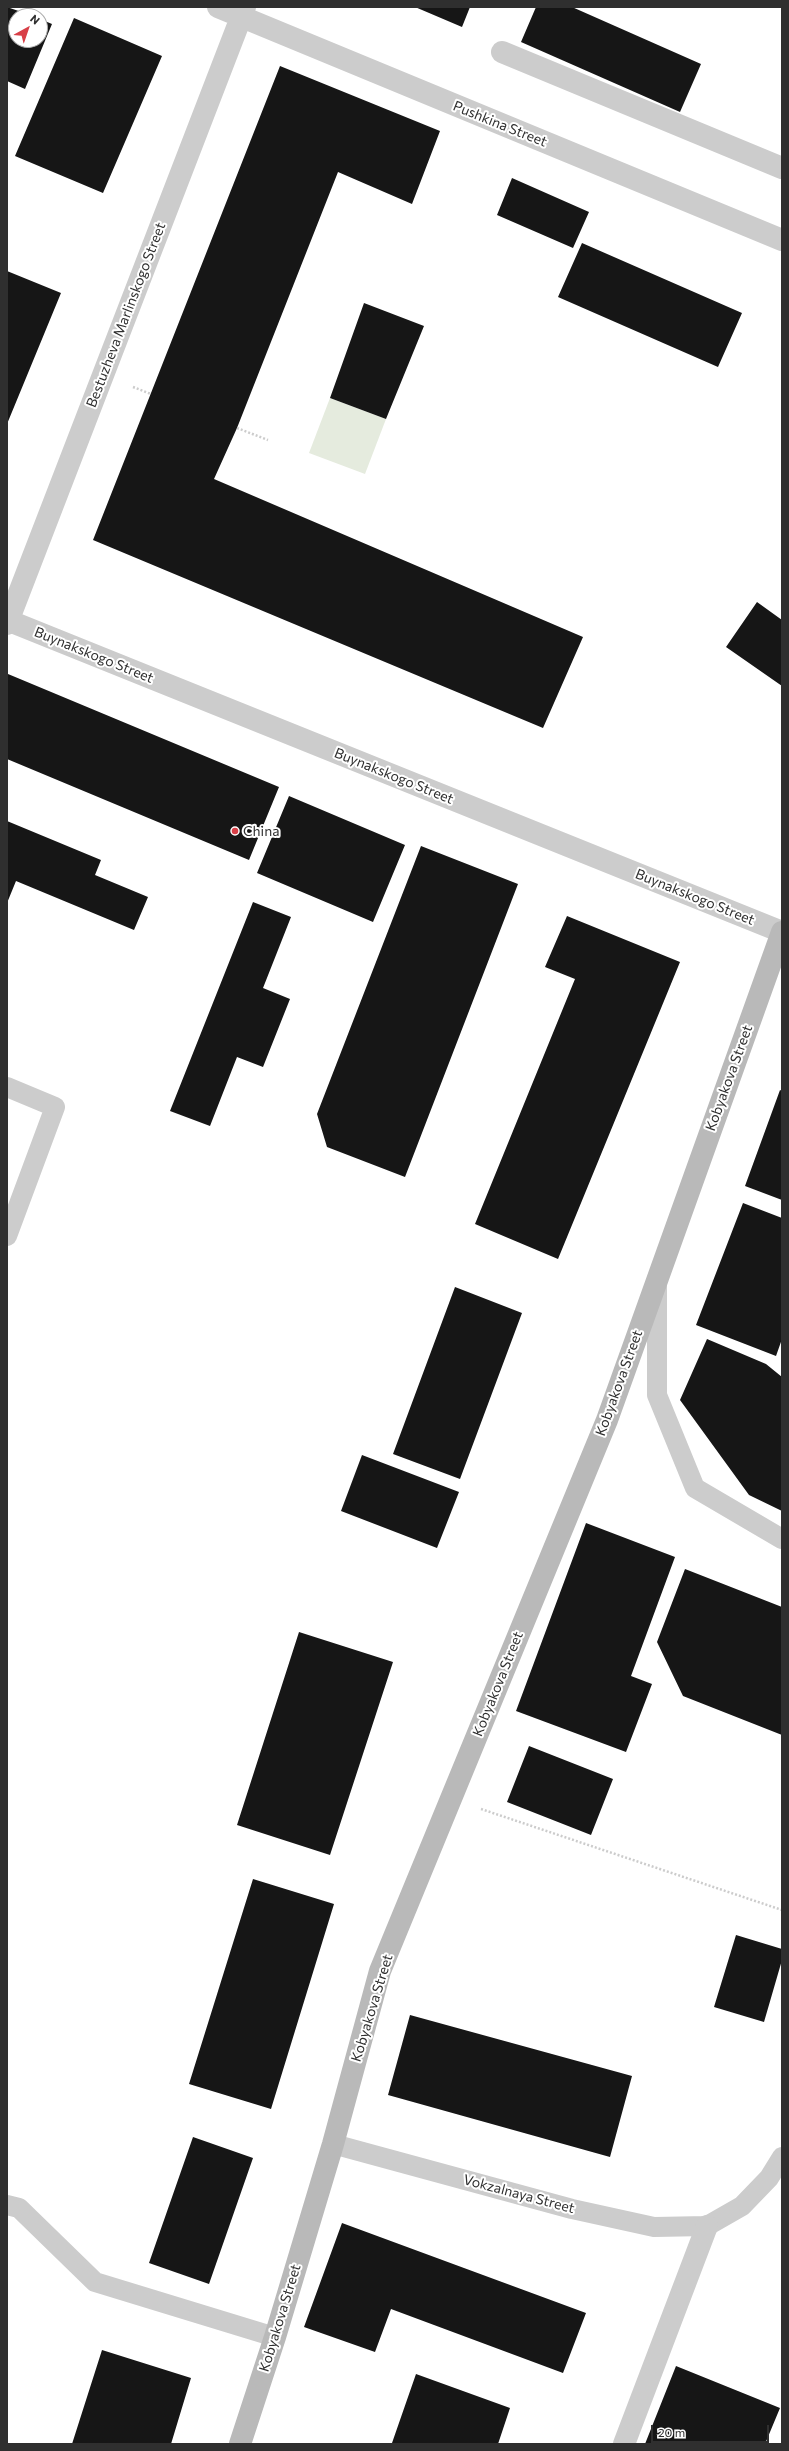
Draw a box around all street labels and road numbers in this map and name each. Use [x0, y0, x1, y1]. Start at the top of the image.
street label: Pushkina Street [451, 98, 549, 150]
street label: Bestuzheva Marlinskogo Street [83, 220, 169, 410]
street label: Buynakskogo Street [32, 623, 156, 687]
street label: Buynakskogo Street [332, 744, 456, 808]
street label: Buynakskogo Street [633, 865, 757, 929]
street label: Kobyakova Street [702, 1023, 756, 1133]
street label: Kobyakova Street [592, 1328, 646, 1438]
street label: Kobyakova Street [469, 1629, 527, 1739]
street label: Kobyakova Street [348, 1952, 396, 2064]
street label: Vokzalnaya Street [462, 2171, 576, 2217]
street label: Kobyakova Street [256, 2262, 304, 2374]

